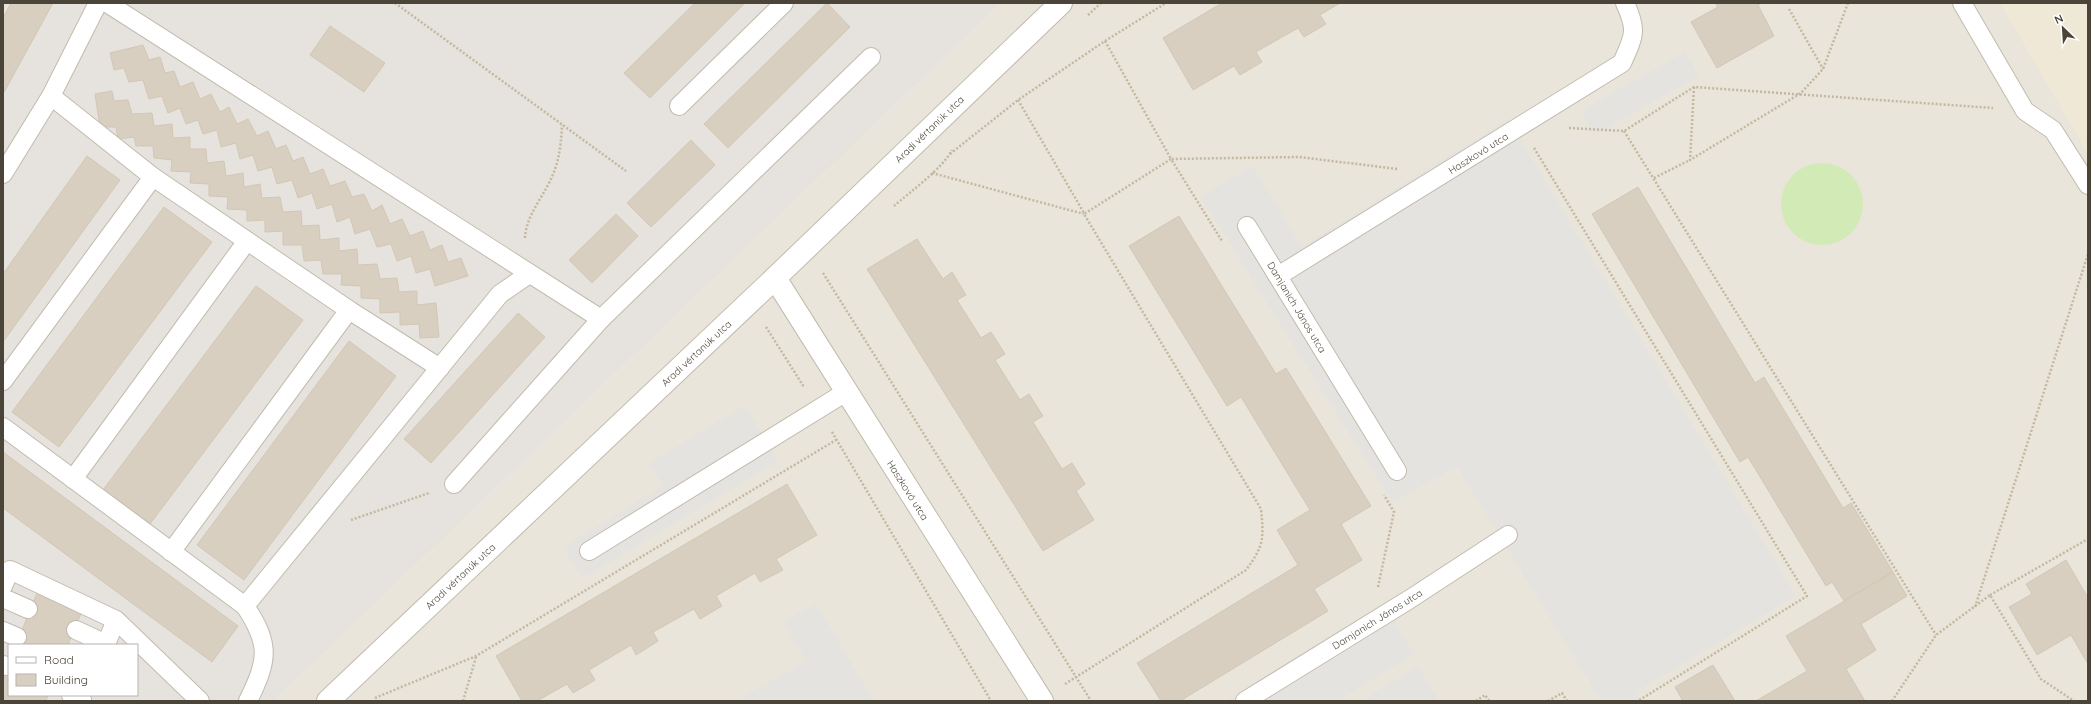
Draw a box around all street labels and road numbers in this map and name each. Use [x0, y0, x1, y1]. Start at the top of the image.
street label: Aradi vértanúk utca [892, 93, 967, 166]
street label: Haszkovó utca [1446, 130, 1511, 177]
street label: Damjanich János utca [1264, 259, 1329, 355]
street label: Aradi vértanúk utca [659, 318, 734, 389]
street label: Haszkovó utca [884, 458, 931, 523]
street label: Aradi vértanúk utca [423, 541, 498, 612]
street label: Damjanich János utca [1330, 586, 1425, 652]

